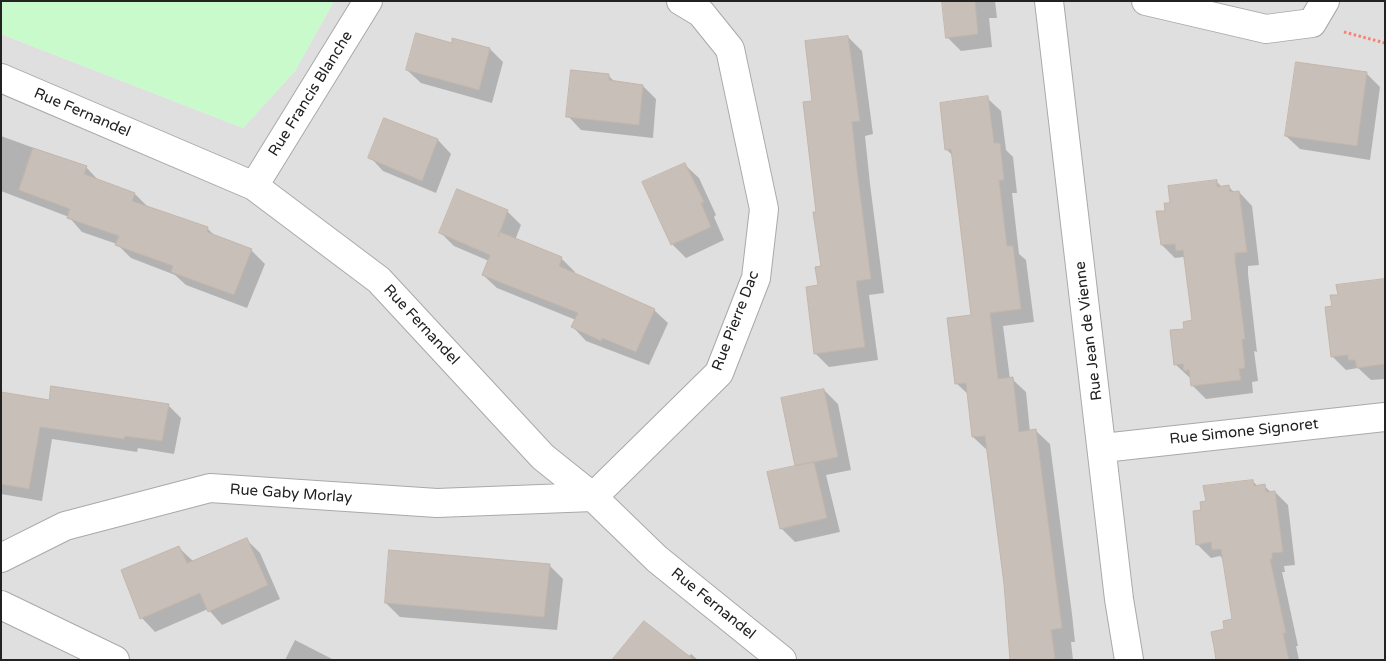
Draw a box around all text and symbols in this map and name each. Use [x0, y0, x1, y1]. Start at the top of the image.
street label: Rue Francis Blanche [265, 28, 357, 160]
street label: Rue Fernandel [31, 85, 133, 141]
street label: Rue Jean de Vienne [1072, 260, 1106, 402]
street label: Rue Pierre Dac [709, 268, 763, 374]
street label: Rue Fernandel [379, 281, 463, 369]
street label: Rue Simone Signoret [1169, 415, 1319, 449]
street label: Rue Gaby Morlay [229, 481, 353, 507]
street label: Rue Fernandel [667, 564, 759, 644]

